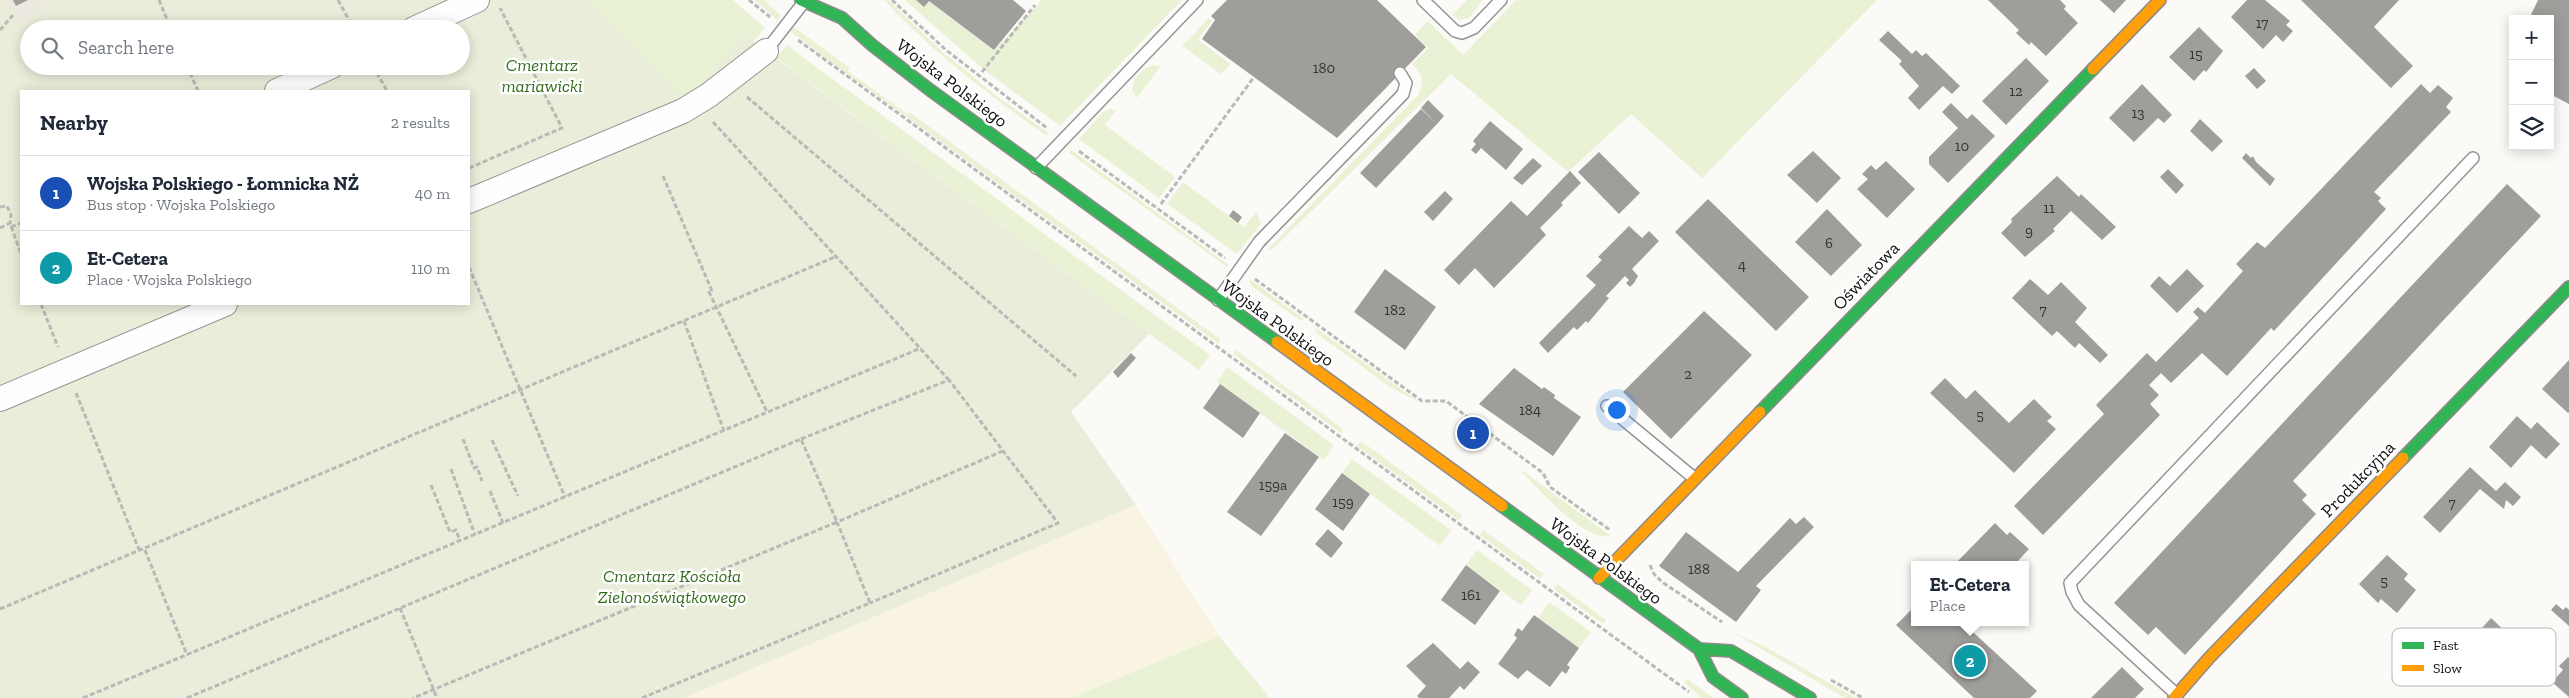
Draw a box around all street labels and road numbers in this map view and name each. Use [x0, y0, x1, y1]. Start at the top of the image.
street label: Wojska Polskiego [892, 34, 1012, 132]
street label: Oświatowa [1828, 237, 1904, 315]
street label: Wojska Polskiego [1218, 275, 1338, 371]
street label: Produkcyjna [2316, 436, 2400, 522]
street label: Wojska Polskiego [1546, 513, 1666, 609]

